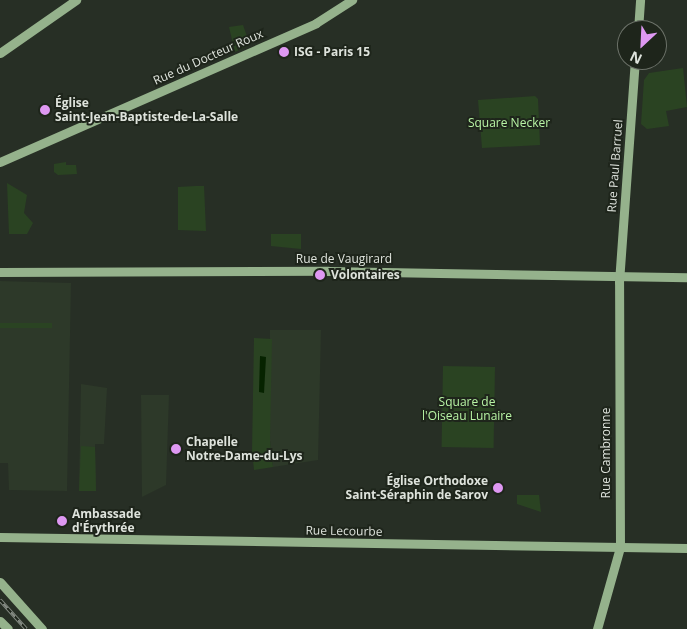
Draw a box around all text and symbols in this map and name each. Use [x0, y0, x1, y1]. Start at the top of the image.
north arrow [617, 20, 667, 70]
street label: Rue du Docteur Roux [151, 26, 265, 88]
place label: ISG - Paris 15 [294, 45, 370, 59]
marker: ISG - Paris 15 [278, 46, 290, 58]
text: N [627, 47, 645, 69]
place label: Église Saint-Jean-Baptiste-de-La-Salle [55, 96, 238, 124]
marker: Église Saint-Jean-Baptiste-de-La-Salle [39, 104, 51, 116]
park label: Square Necker [468, 116, 550, 130]
street label: Rue Paul Barruel [605, 119, 625, 213]
street label: Rue de Vaugirard [296, 252, 392, 266]
marker: Volontaires [313, 268, 327, 282]
place label: Volontaires [331, 268, 400, 282]
park label: Square de l'Oiseau Lunaire [422, 395, 512, 423]
street label: Rue Cambronne [599, 408, 613, 498]
place label: Chapelle Notre-Dame-du-Lys [186, 435, 303, 463]
marker: Chapelle Notre-Dame-du-Lys [170, 443, 182, 455]
place label: Église Orthodoxe Saint-Séraphin de Sarov [346, 474, 488, 502]
marker: Église Orthodoxe Saint-Séraphin de Sarov [492, 482, 504, 494]
place label: Ambassade d'Érythrée [72, 507, 141, 535]
marker: Ambassade d'Érythrée [56, 515, 68, 527]
street label: Rue Lecourbe [305, 523, 383, 539]

